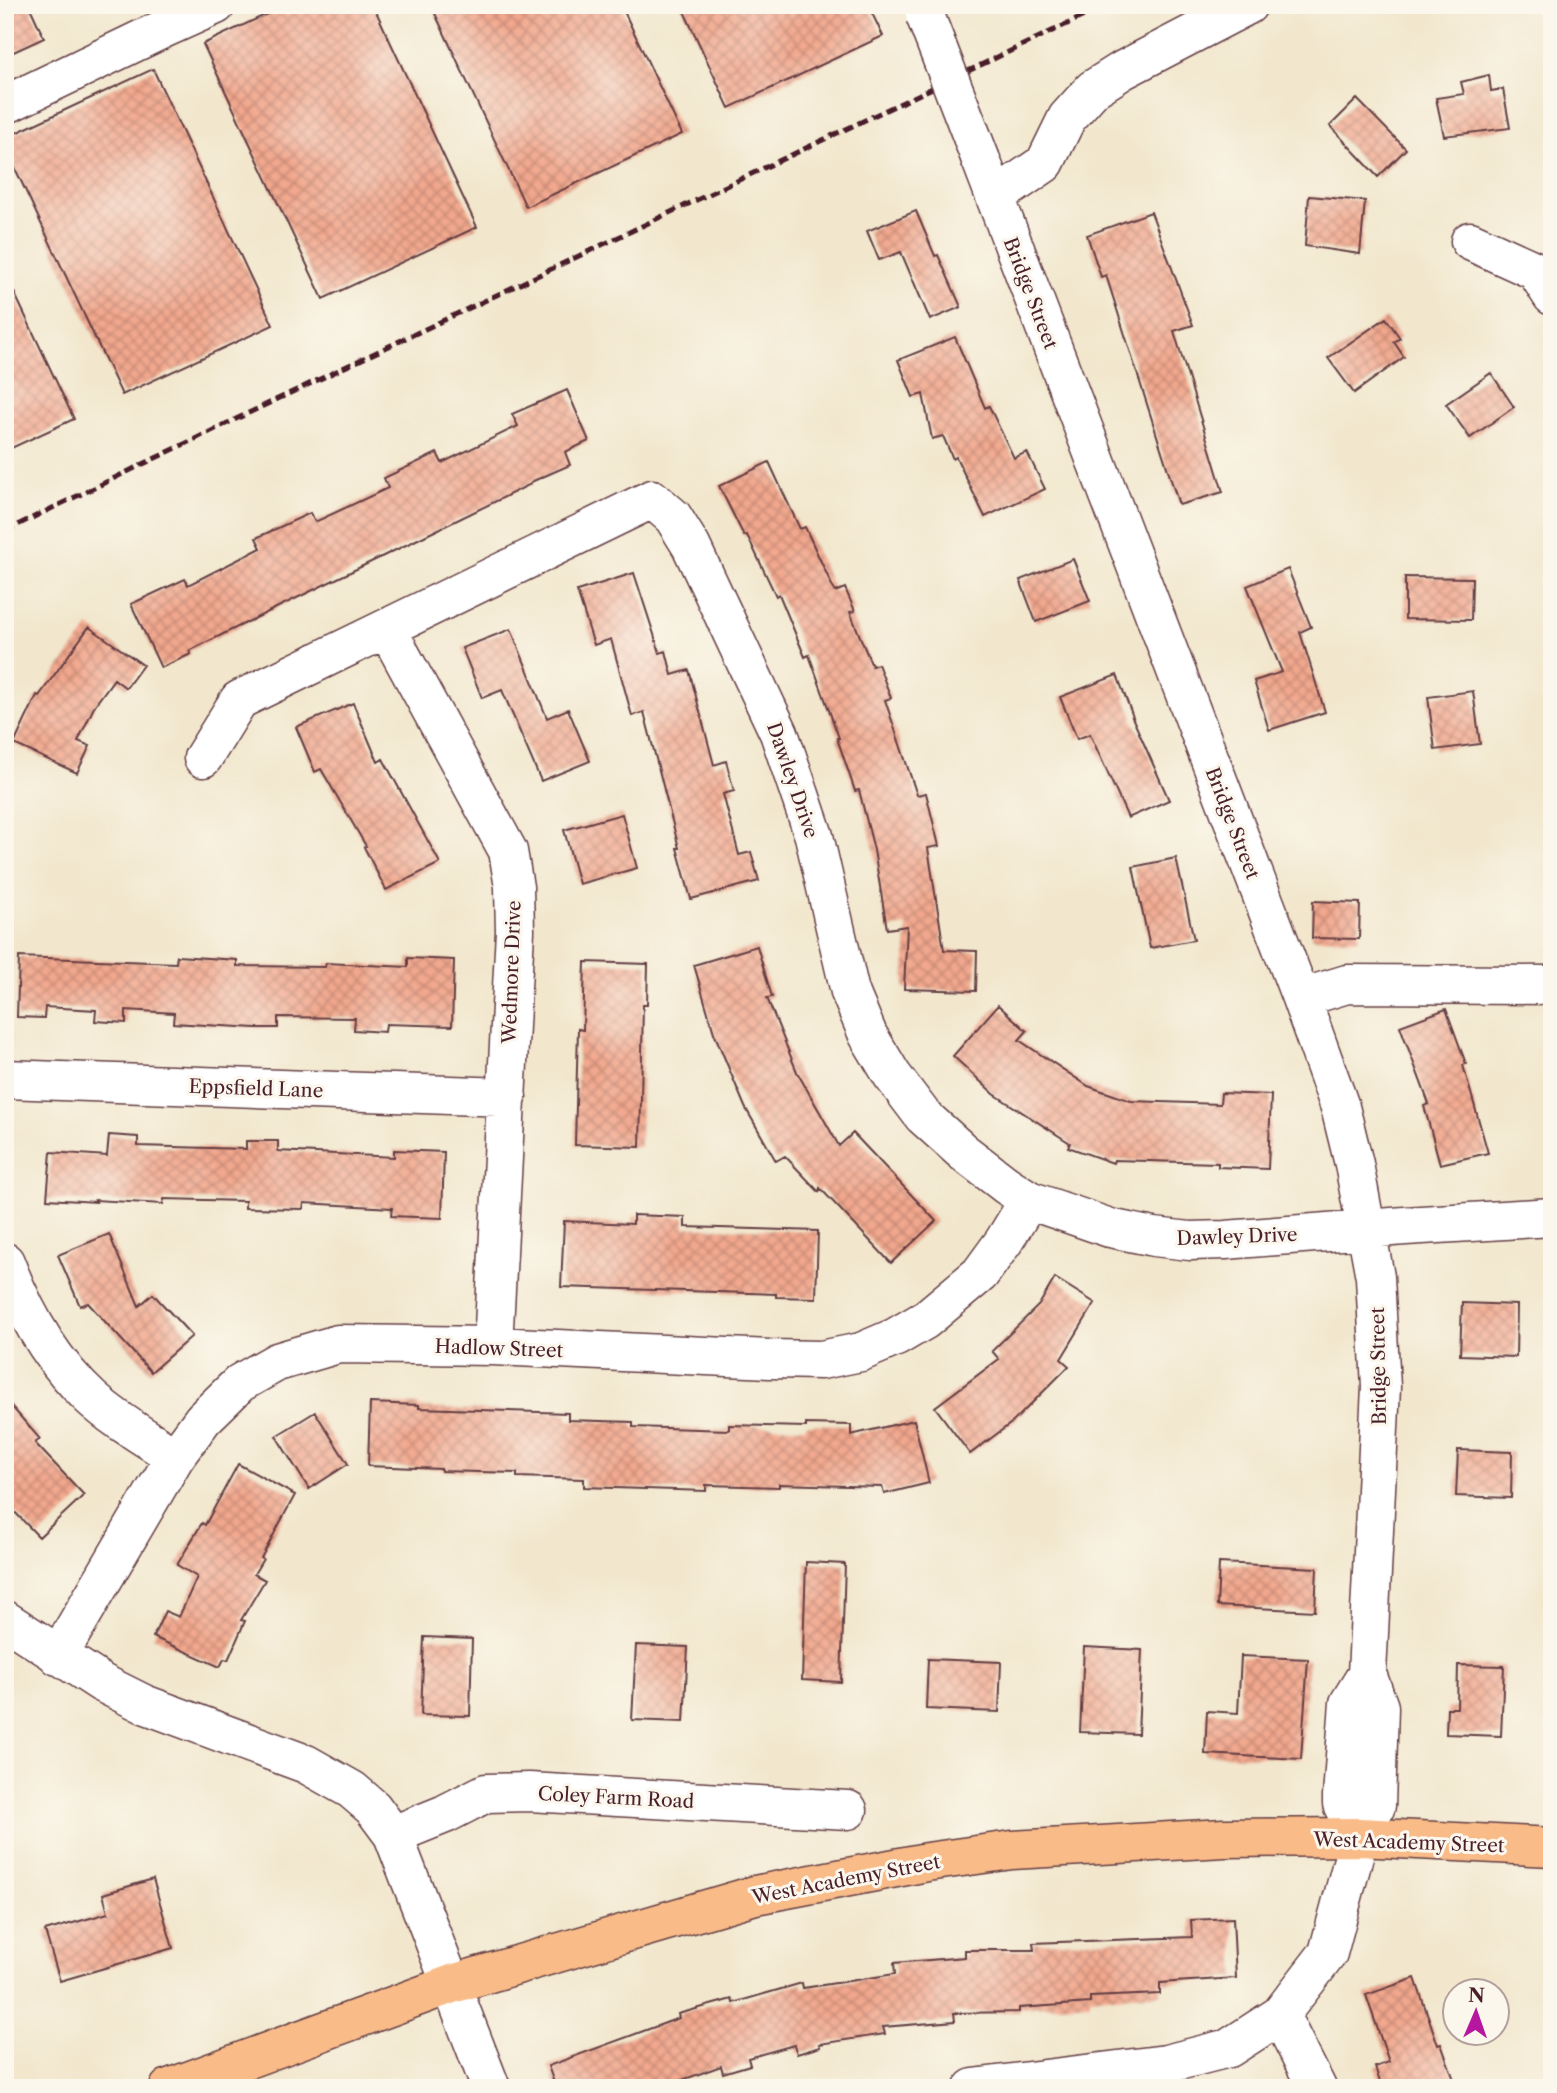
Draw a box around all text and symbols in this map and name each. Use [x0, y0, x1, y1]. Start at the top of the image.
street label: Bridge Street [999, 234, 1063, 353]
street label: Dawley Drive [762, 719, 823, 841]
street label: Bridge Street [1201, 764, 1265, 883]
street label: Wedmore Drive [497, 900, 525, 1045]
street label: Eppsfield Lane [188, 1075, 324, 1102]
street label: Dawley Drive [1176, 1223, 1298, 1250]
street label: Bridge Street [1366, 1307, 1391, 1425]
street label: Hadlow Street [434, 1335, 564, 1362]
street label: Coley Farm Road [537, 1782, 695, 1813]
street label: West Academy Street [1312, 1828, 1505, 1857]
street label: West Academy Street [749, 1850, 942, 1909]
north arrow [1442, 1978, 1512, 2048]
text: N [1468, 1984, 1485, 2007]

